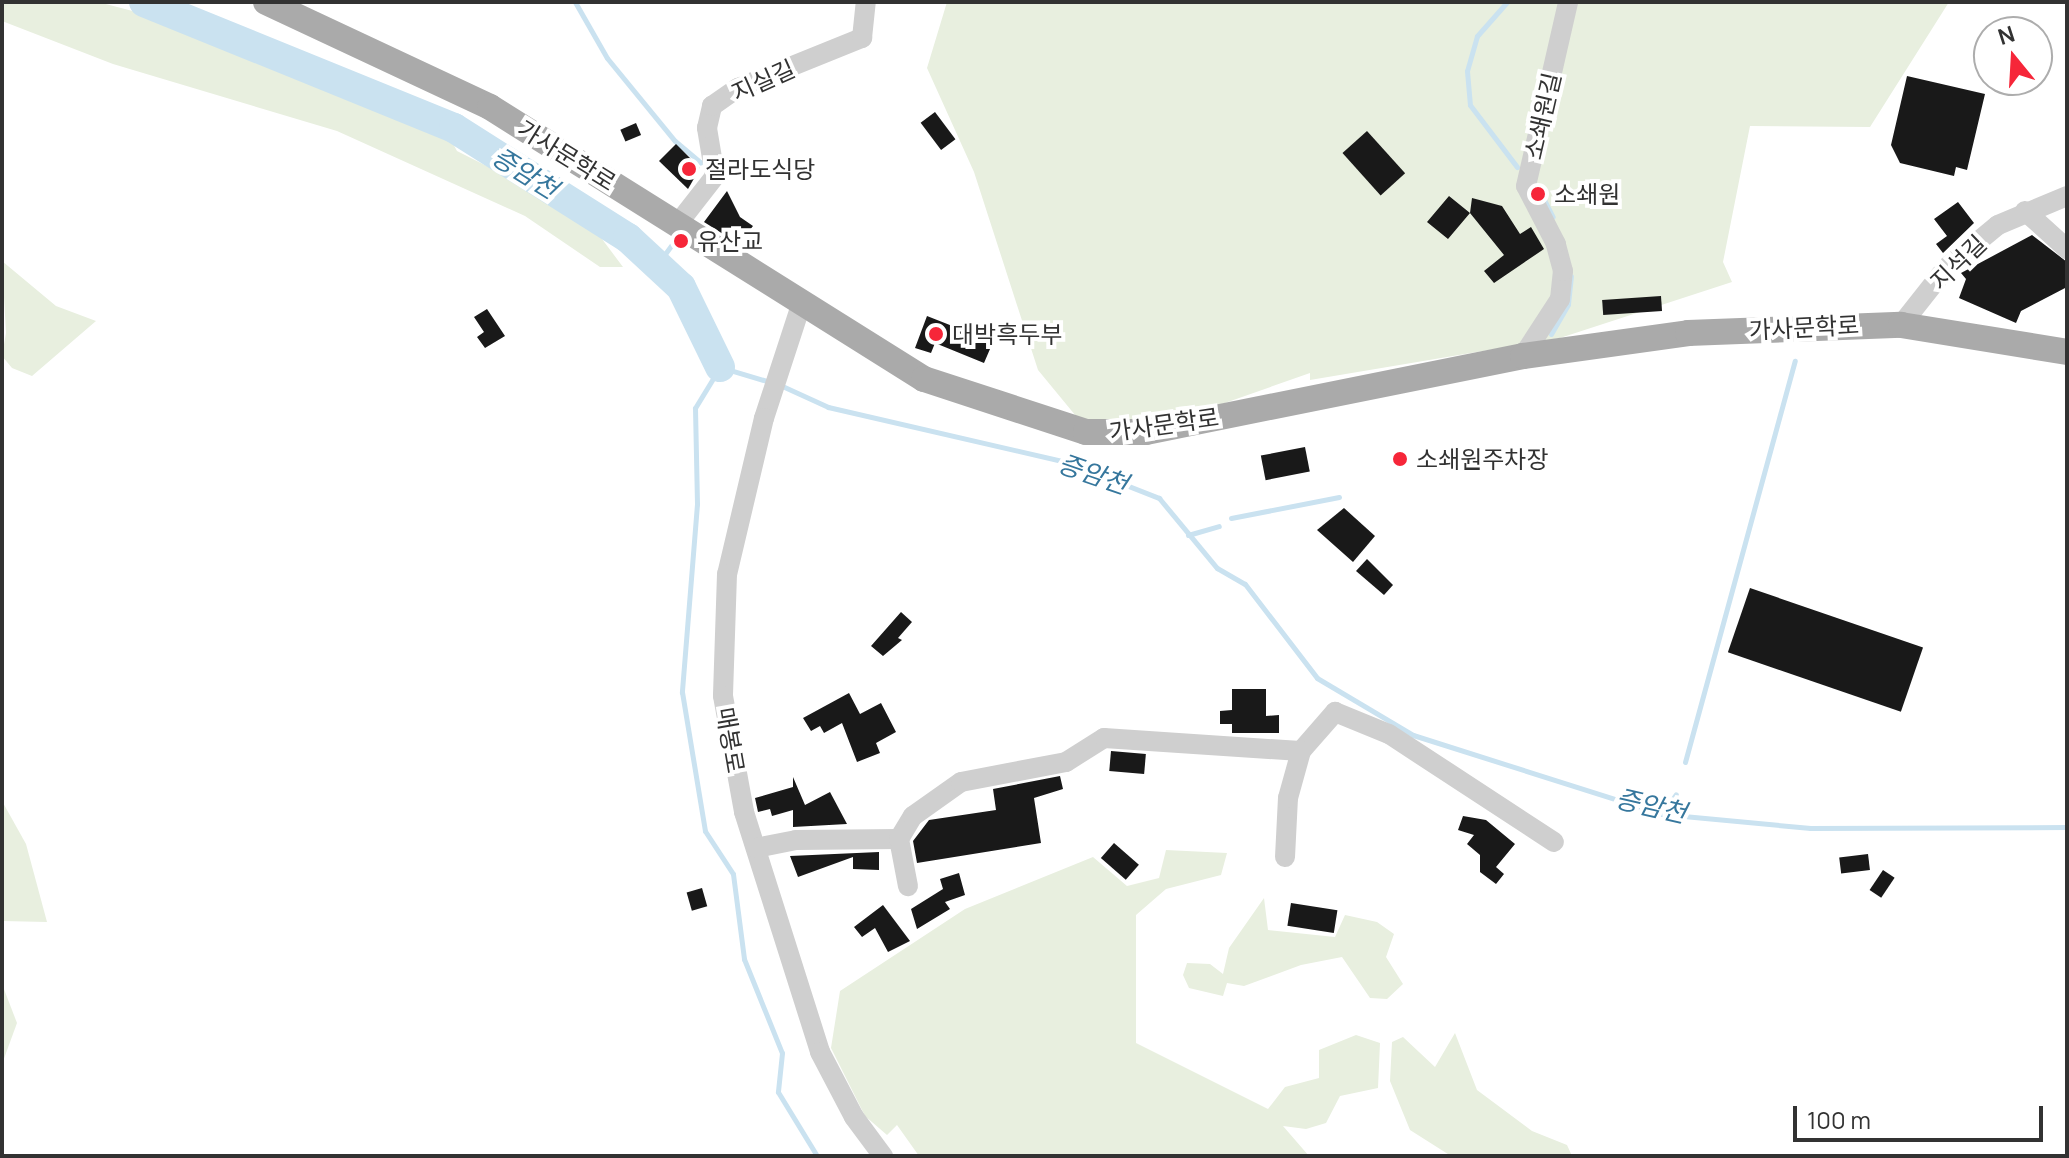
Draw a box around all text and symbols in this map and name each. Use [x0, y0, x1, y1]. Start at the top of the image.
north arrow [1973, 16, 2053, 96]
text: N [1994, 18, 2018, 52]
street label: 지실길 [727, 53, 799, 107]
street label: 소쇄원길 [1518, 70, 1566, 162]
street label: 가사문학로 [513, 114, 621, 196]
water label: 증암천 [486, 141, 564, 205]
place label: 절라도식당 [705, 155, 815, 183]
marker: 절라도식당 [680, 160, 698, 178]
place label: 소쇄원 [1554, 180, 1620, 208]
marker: 소쇄원 [1529, 185, 1547, 203]
place label: 유산교 [697, 227, 763, 255]
street label: 지석길 [1924, 229, 1992, 295]
marker: 유산교 [672, 232, 690, 250]
street label: 가사문학로 [1748, 310, 1860, 344]
place label: 대박흑두부 [952, 320, 1062, 348]
marker: 대박흑두부 [927, 325, 945, 343]
street label: 가사문학로 [1107, 402, 1221, 446]
place label: 소쇄원주차장 [1416, 445, 1548, 473]
water label: 증암천 [1054, 448, 1132, 500]
marker: 소쇄원주차장 [1391, 450, 1409, 468]
street label: 매봉로 [711, 705, 751, 775]
water label: 증암천 [1613, 783, 1689, 829]
scale bar [1797, 1090, 2047, 1140]
text: 100 m [1807, 1103, 1871, 1136]

